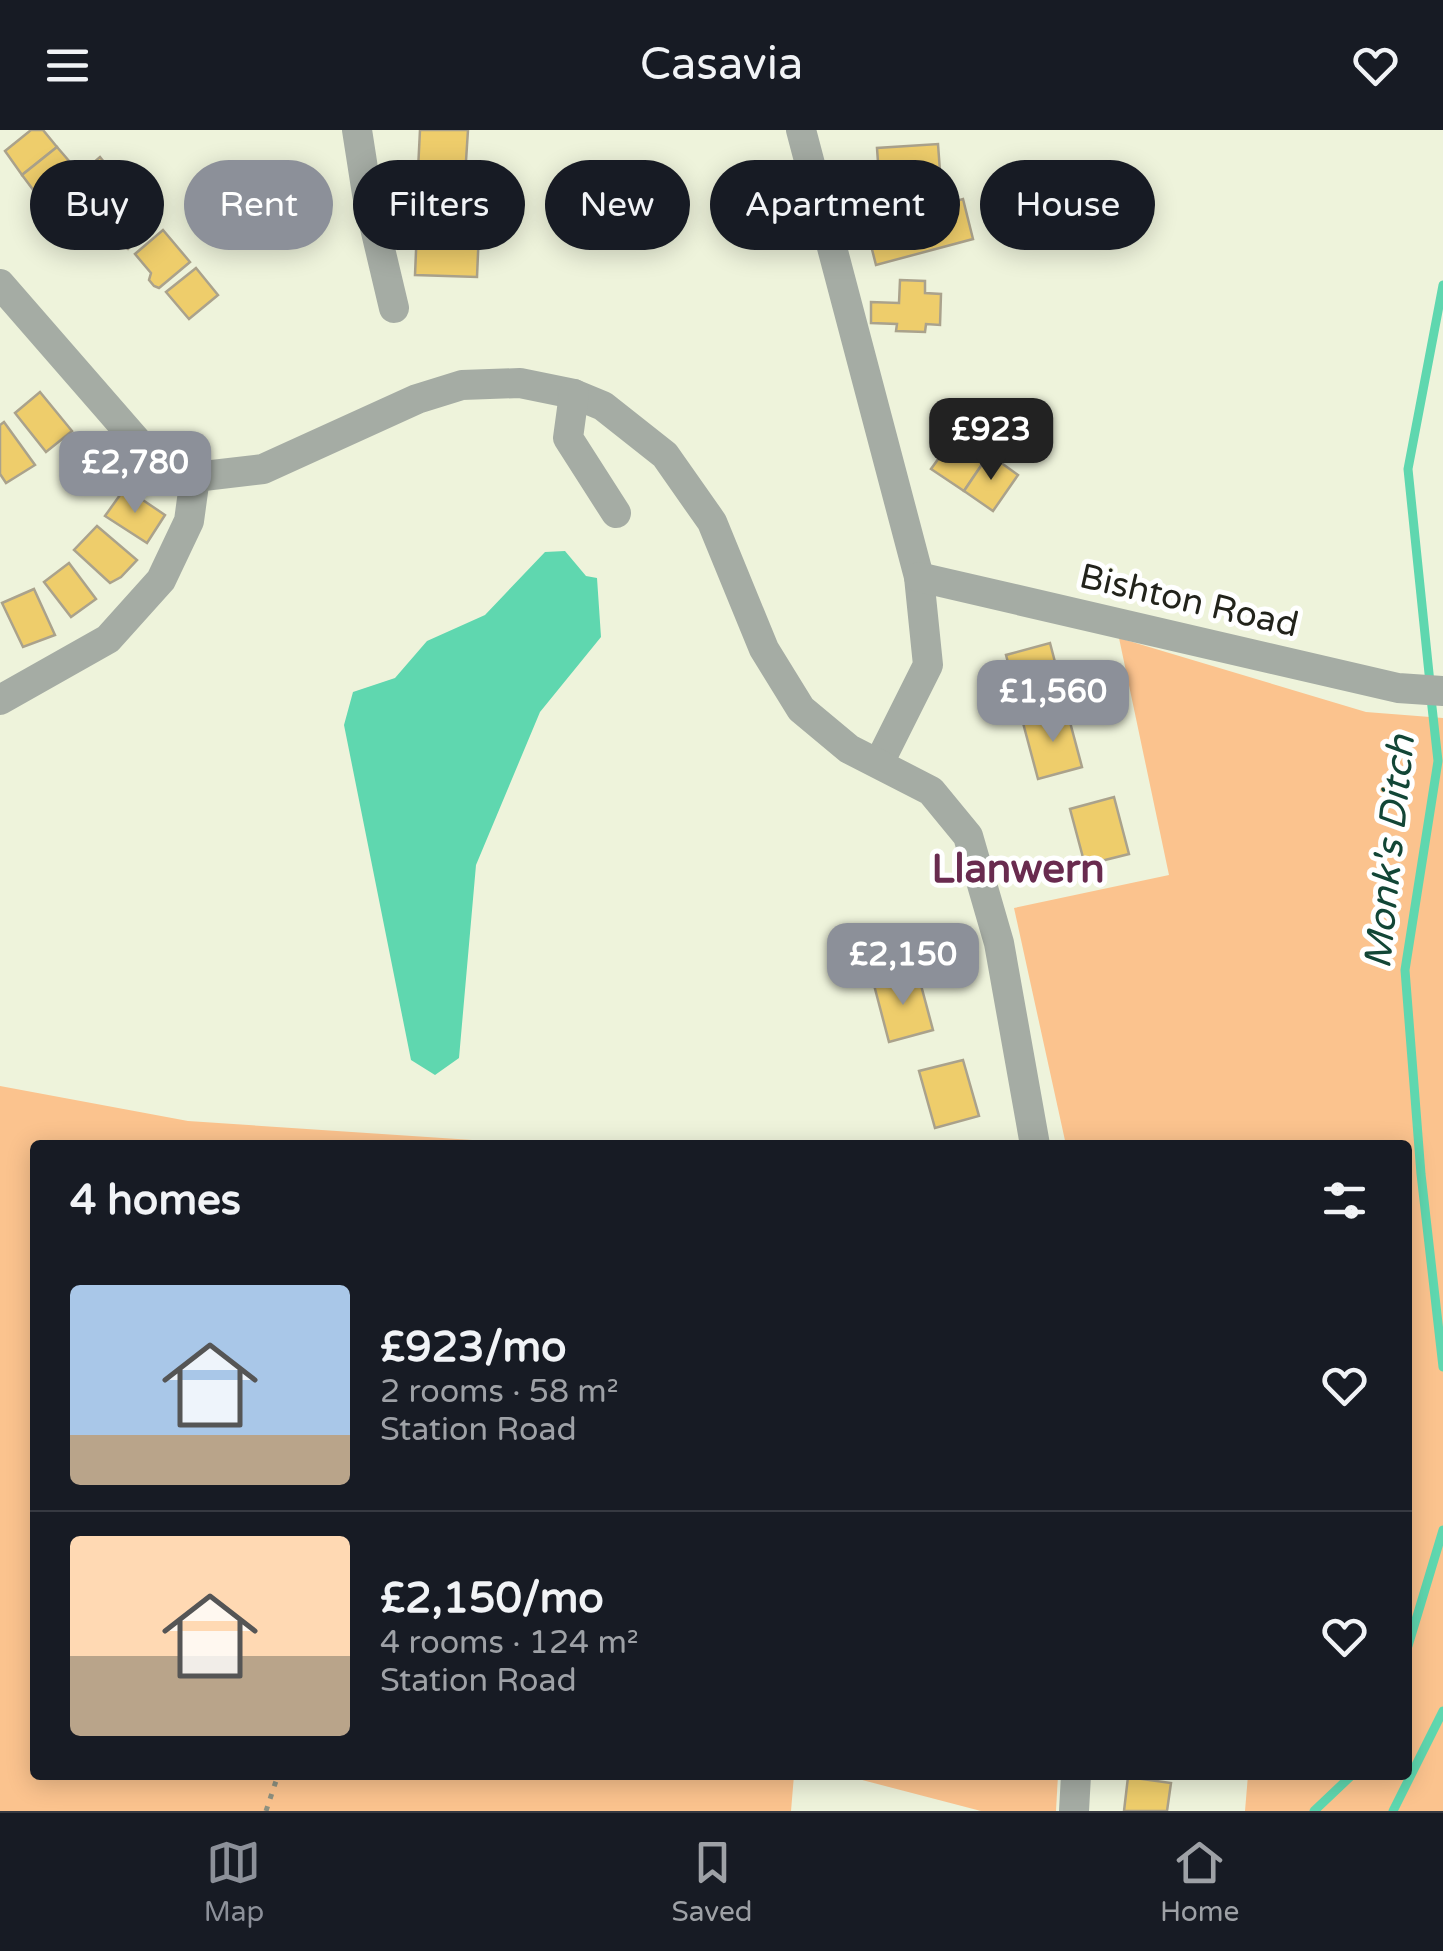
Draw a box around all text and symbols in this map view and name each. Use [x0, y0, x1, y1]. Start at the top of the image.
icon: menu [40, 38, 95, 93]
text: Casavia [640, 38, 803, 92]
icon: heart [1348, 38, 1403, 93]
chip: Buy [30, 160, 164, 250]
chip: Rent [184, 160, 333, 250]
chip: Filters [353, 160, 525, 250]
chip: New [545, 160, 690, 250]
chip: Apartment [710, 160, 960, 250]
chip: House [980, 160, 1155, 250]
pin: £923 [932, 398, 1050, 483]
text: £923 [951, 411, 1031, 449]
pin: £2,780 [54, 431, 216, 516]
text: £2,780 [81, 444, 189, 482]
street label: Bishton Road [1076, 555, 1302, 647]
pin: £1,560 [972, 660, 1134, 745]
text: £1,560 [999, 673, 1107, 711]
water label: Monk's Ditch [1355, 732, 1425, 971]
district label: Llanwern [931, 845, 1105, 893]
pin: £2,150 [822, 923, 984, 1008]
text: £2,150 [849, 936, 957, 974]
icon: filters [1317, 1173, 1372, 1228]
text: 4 homes [70, 1175, 241, 1226]
text: £923/mo [380, 1322, 567, 1373]
icon: home [150, 1325, 270, 1445]
icon: heart [1317, 1358, 1372, 1413]
text: 2 rooms · 58 m² [380, 1373, 619, 1411]
text: Station Road [380, 1411, 577, 1449]
text: £2,150/mo [380, 1573, 604, 1624]
icon: home [150, 1576, 270, 1696]
icon: heart [1317, 1609, 1372, 1664]
text: 4 rooms · 124 m² [380, 1624, 639, 1662]
text: Station Road [380, 1662, 577, 1700]
tab: Map [204, 1835, 264, 1929]
tab: Saved [672, 1835, 753, 1929]
tab: Home [1160, 1835, 1239, 1929]

